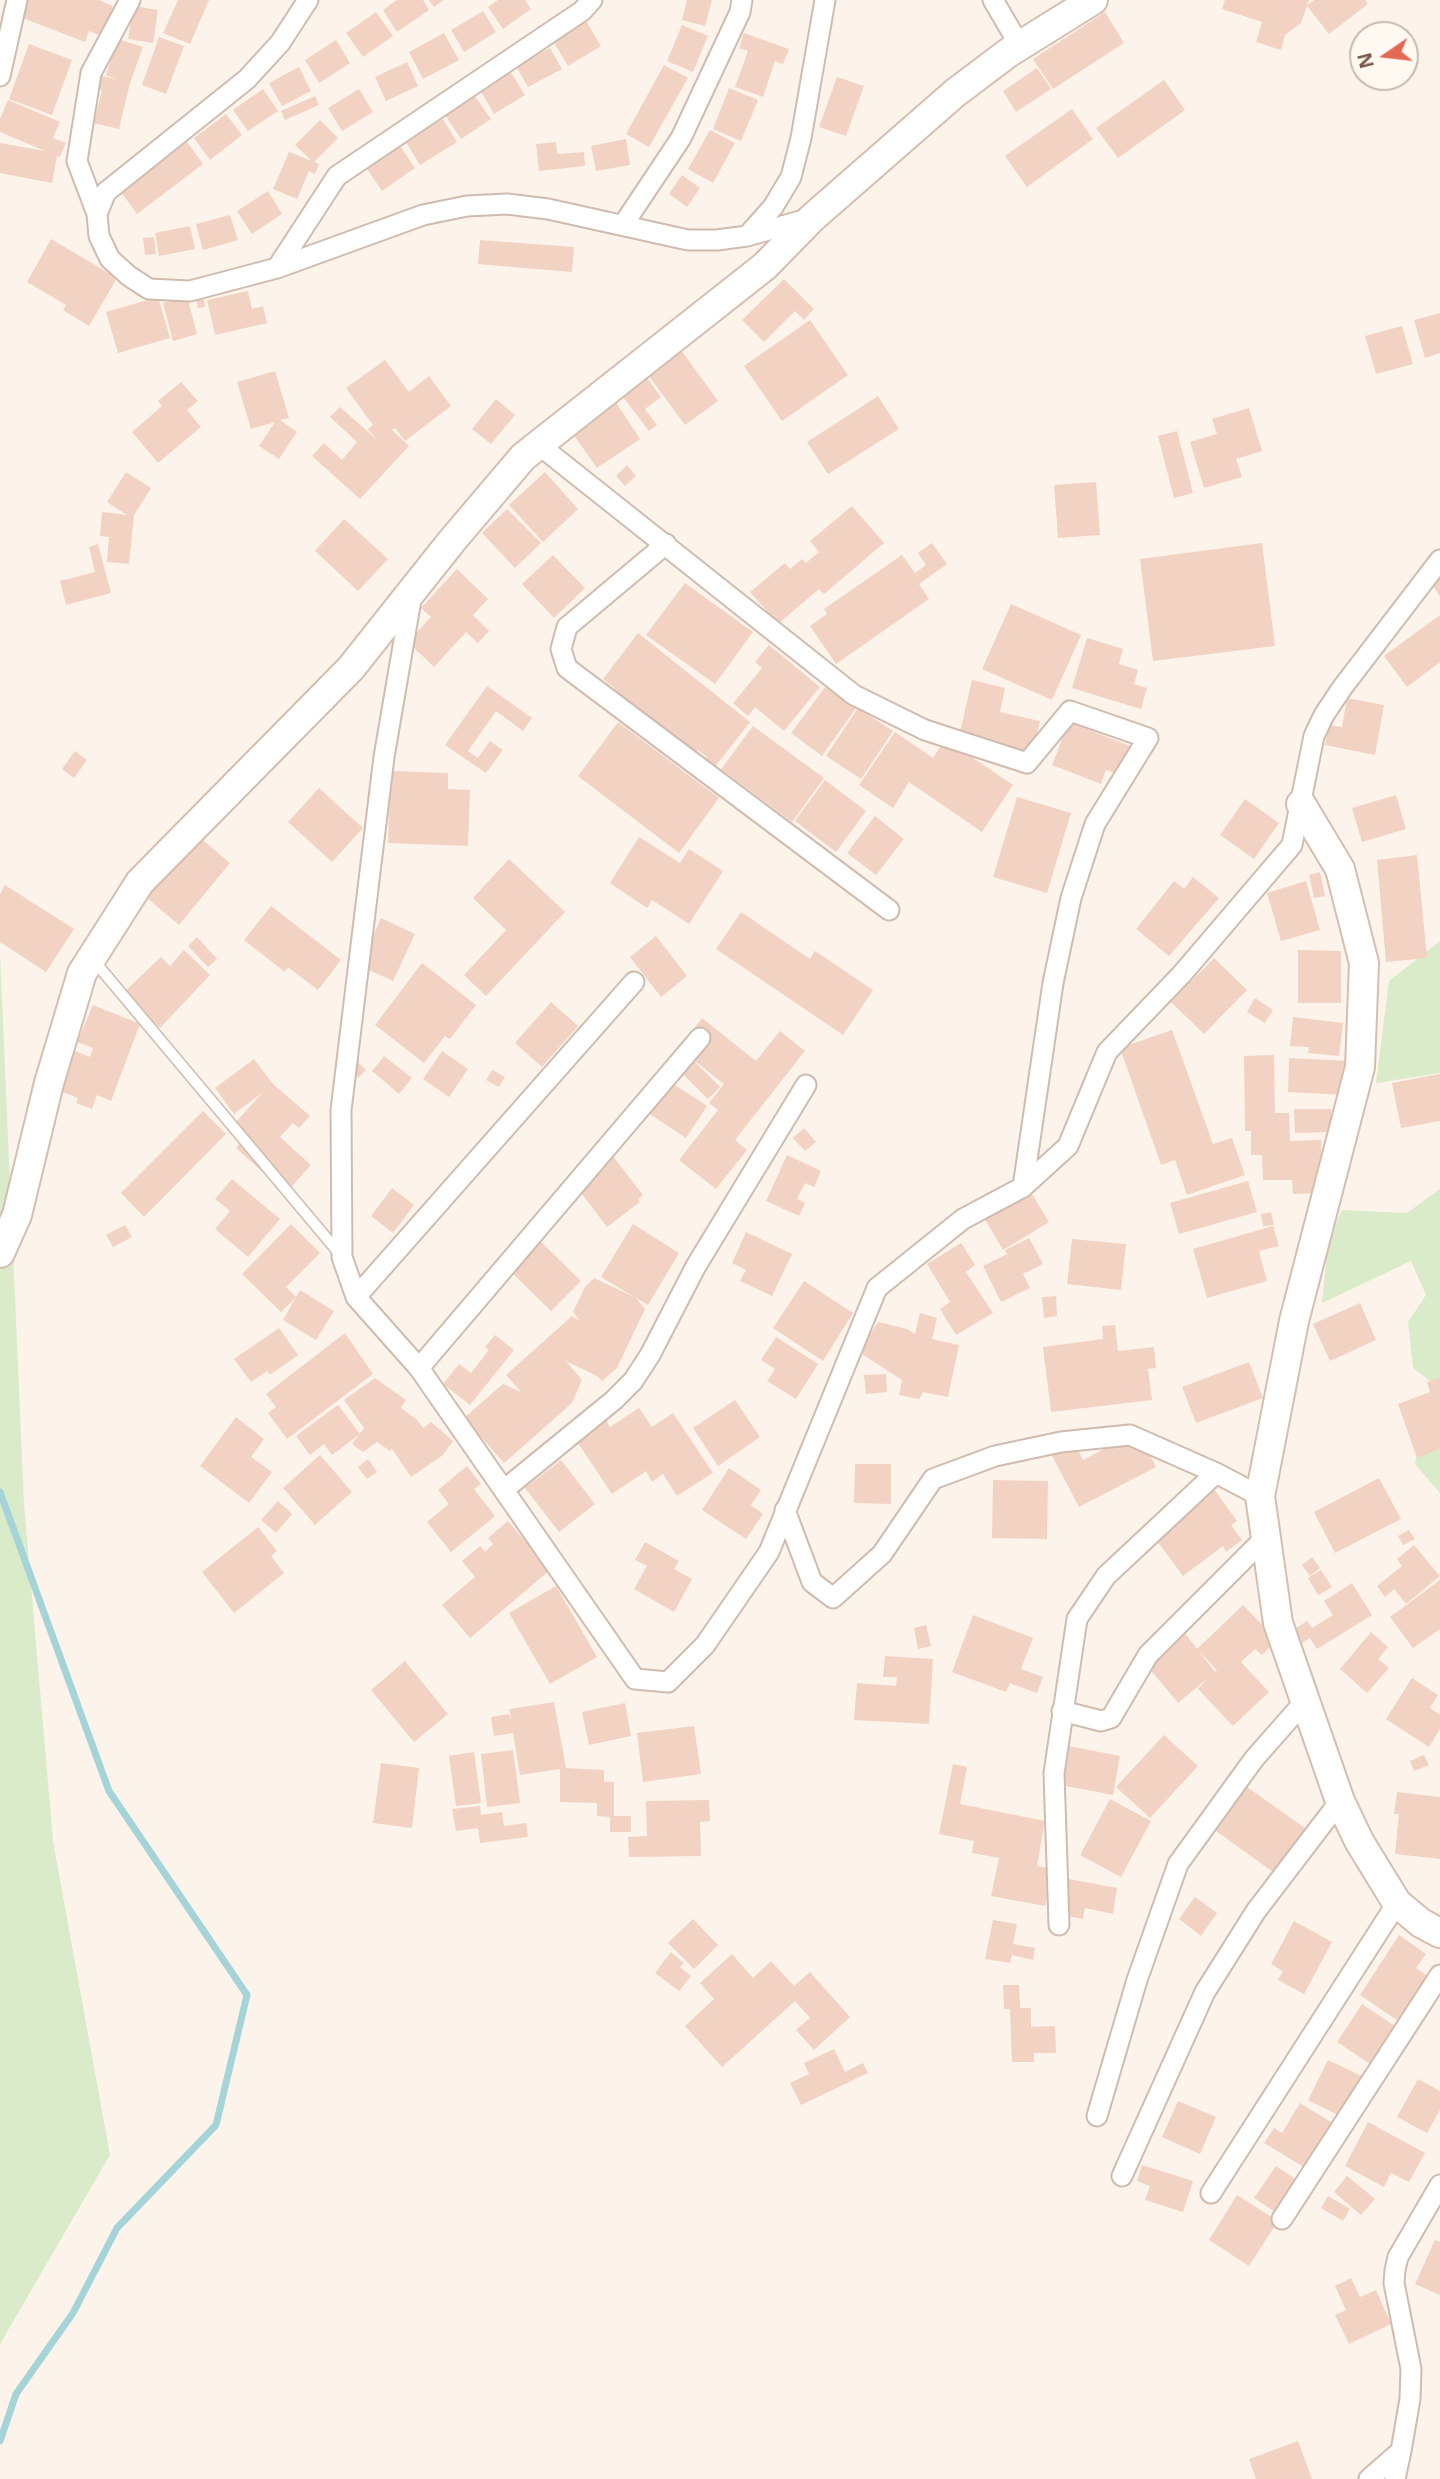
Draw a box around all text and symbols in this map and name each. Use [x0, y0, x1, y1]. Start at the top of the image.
north arrow [1349, 21, 1419, 91]
text: N [1351, 50, 1380, 71]

